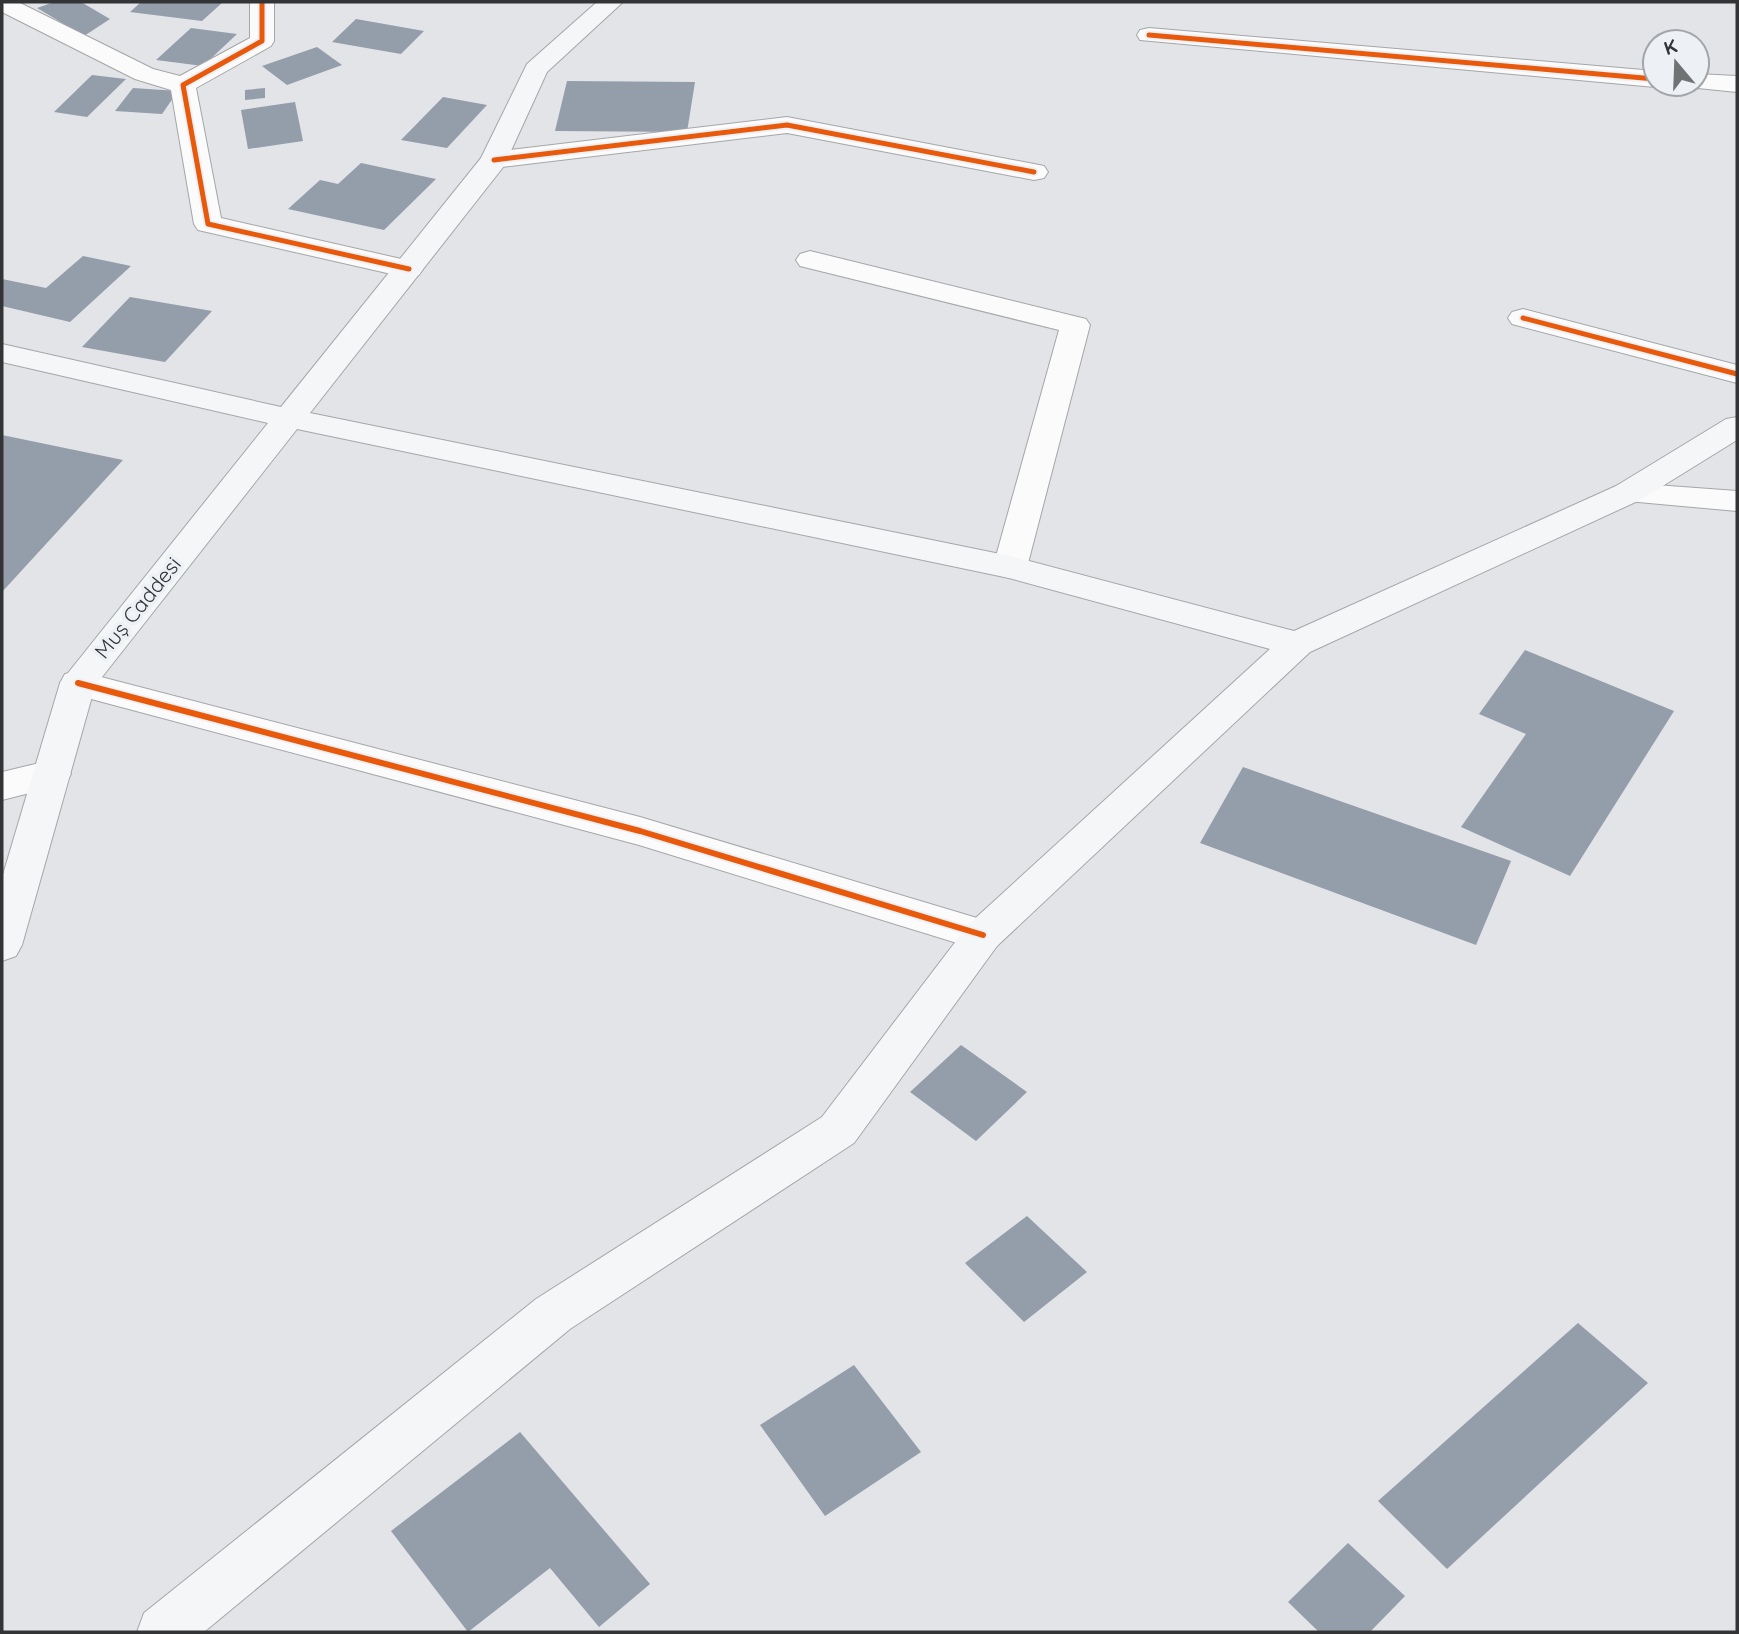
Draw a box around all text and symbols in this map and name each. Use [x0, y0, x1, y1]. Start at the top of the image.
north arrow [1641, 28, 1711, 98]
text: K [1661, 34, 1680, 60]
street label: Muş Caddesi [88, 551, 186, 663]

